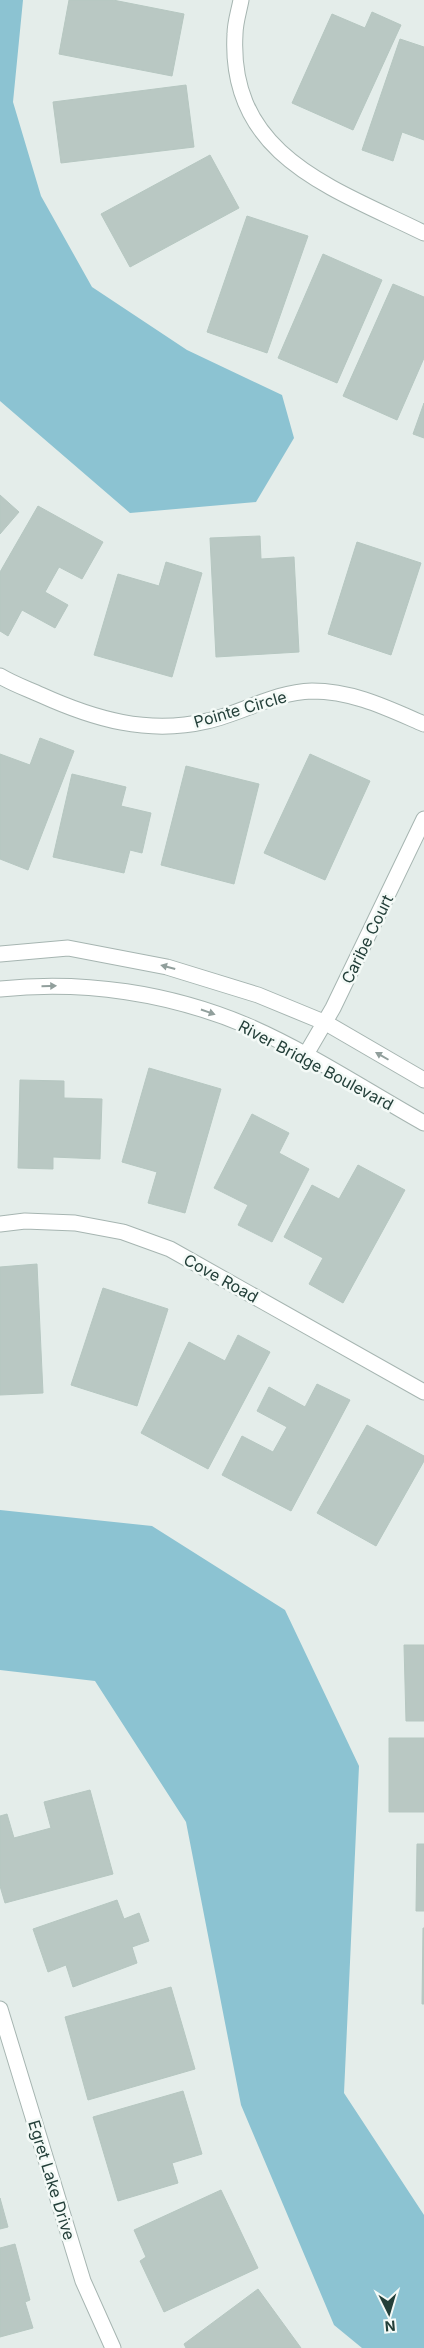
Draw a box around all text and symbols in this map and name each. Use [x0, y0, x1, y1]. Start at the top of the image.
street label: Pointe Circle [191, 686, 289, 732]
street label: Caribe Court [337, 891, 397, 987]
one-way arrow [160, 963, 176, 971]
one-way arrow [41, 982, 57, 990]
one-way arrow [201, 1008, 216, 1016]
street label: River Bridge Boulevard [235, 1016, 397, 1114]
one-way arrow [374, 1052, 389, 1060]
street label: Cove Road [180, 1249, 262, 1307]
street label: Egret Lake Drive [24, 2118, 80, 2242]
north arrow [364, 2288, 414, 2338]
text: N [384, 2318, 396, 2335]

